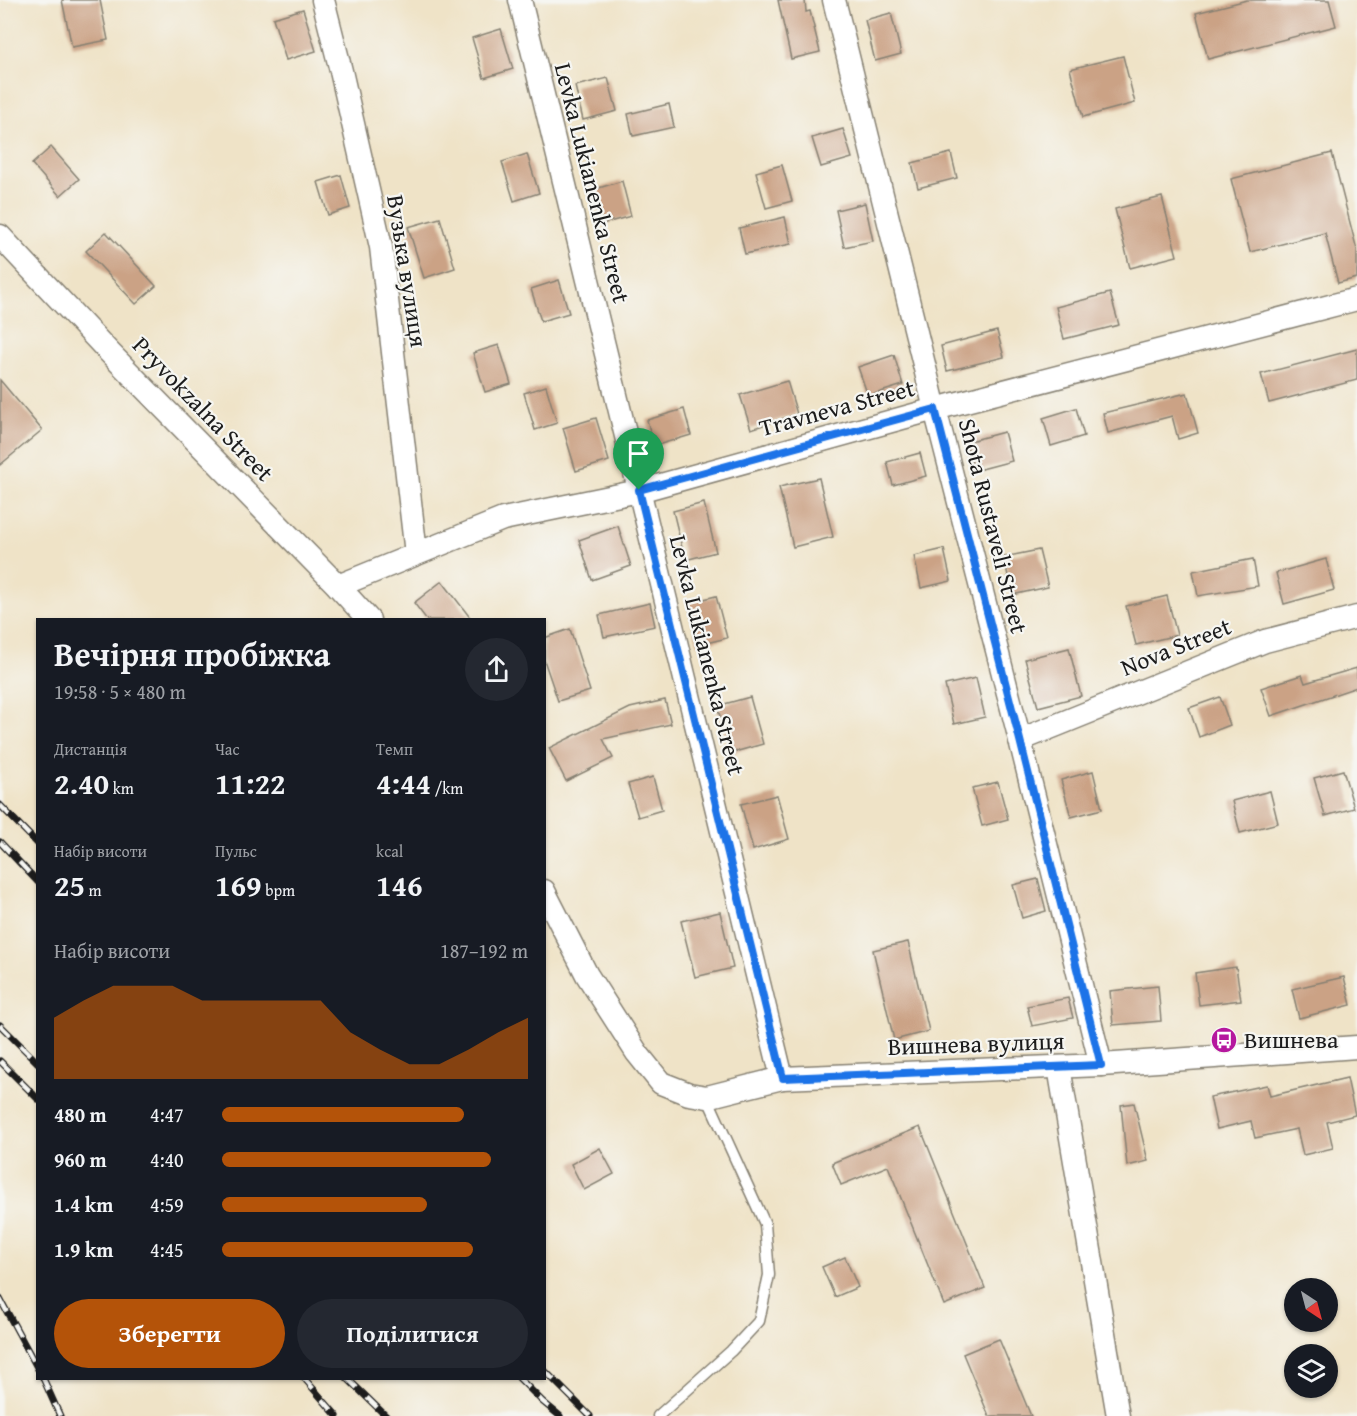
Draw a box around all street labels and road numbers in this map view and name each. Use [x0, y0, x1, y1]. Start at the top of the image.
street label: Levka Lukianenka Street [546, 59, 639, 307]
street label: Вузька вулиця [378, 192, 437, 350]
street label: Pryvokzalna Street [125, 328, 282, 490]
street label: Travneva Street [755, 370, 919, 445]
street label: Shota Rustaveli Street [950, 415, 1037, 638]
street label: Levka Lukianenka Street [661, 531, 754, 779]
street label: Nova Street [1115, 608, 1237, 685]
street label: Вишнева вулиця [887, 1023, 1065, 1064]

